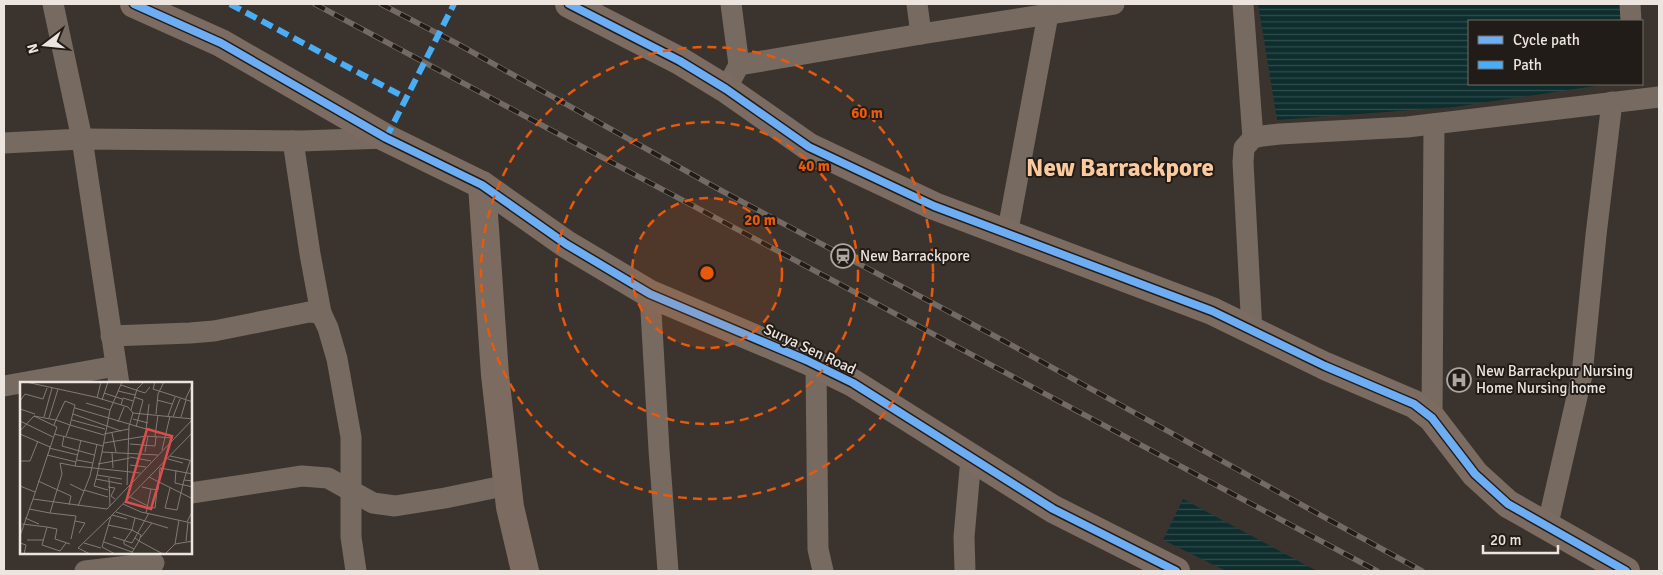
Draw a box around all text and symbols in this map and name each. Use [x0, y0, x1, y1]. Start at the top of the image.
north arrow [20, 20, 70, 70]
legend [1468, 20, 1643, 85]
text: Cycle path [1513, 31, 1580, 49]
text: N [23, 41, 42, 55]
text: Path [1513, 56, 1542, 74]
text: 60 m [851, 104, 883, 122]
district label: New Barrackpore [1026, 152, 1214, 183]
text: 40 m [798, 157, 830, 175]
text: 20 m [744, 211, 776, 229]
station icon: New Barrackpore [830, 243, 856, 269]
place label: New Barrackpore [860, 247, 970, 265]
centre of rings [698, 264, 716, 282]
street label: Surya Sen Road [761, 320, 859, 378]
place label: New Barrackpur Nursing Home Nursing home [1476, 362, 1633, 397]
hospital icon: New Barrackpur Nursing Home Nursing home [1446, 367, 1472, 393]
inset map [20, 382, 192, 555]
scale bar [1483, 522, 1558, 554]
text: 20 m [1490, 531, 1521, 549]

